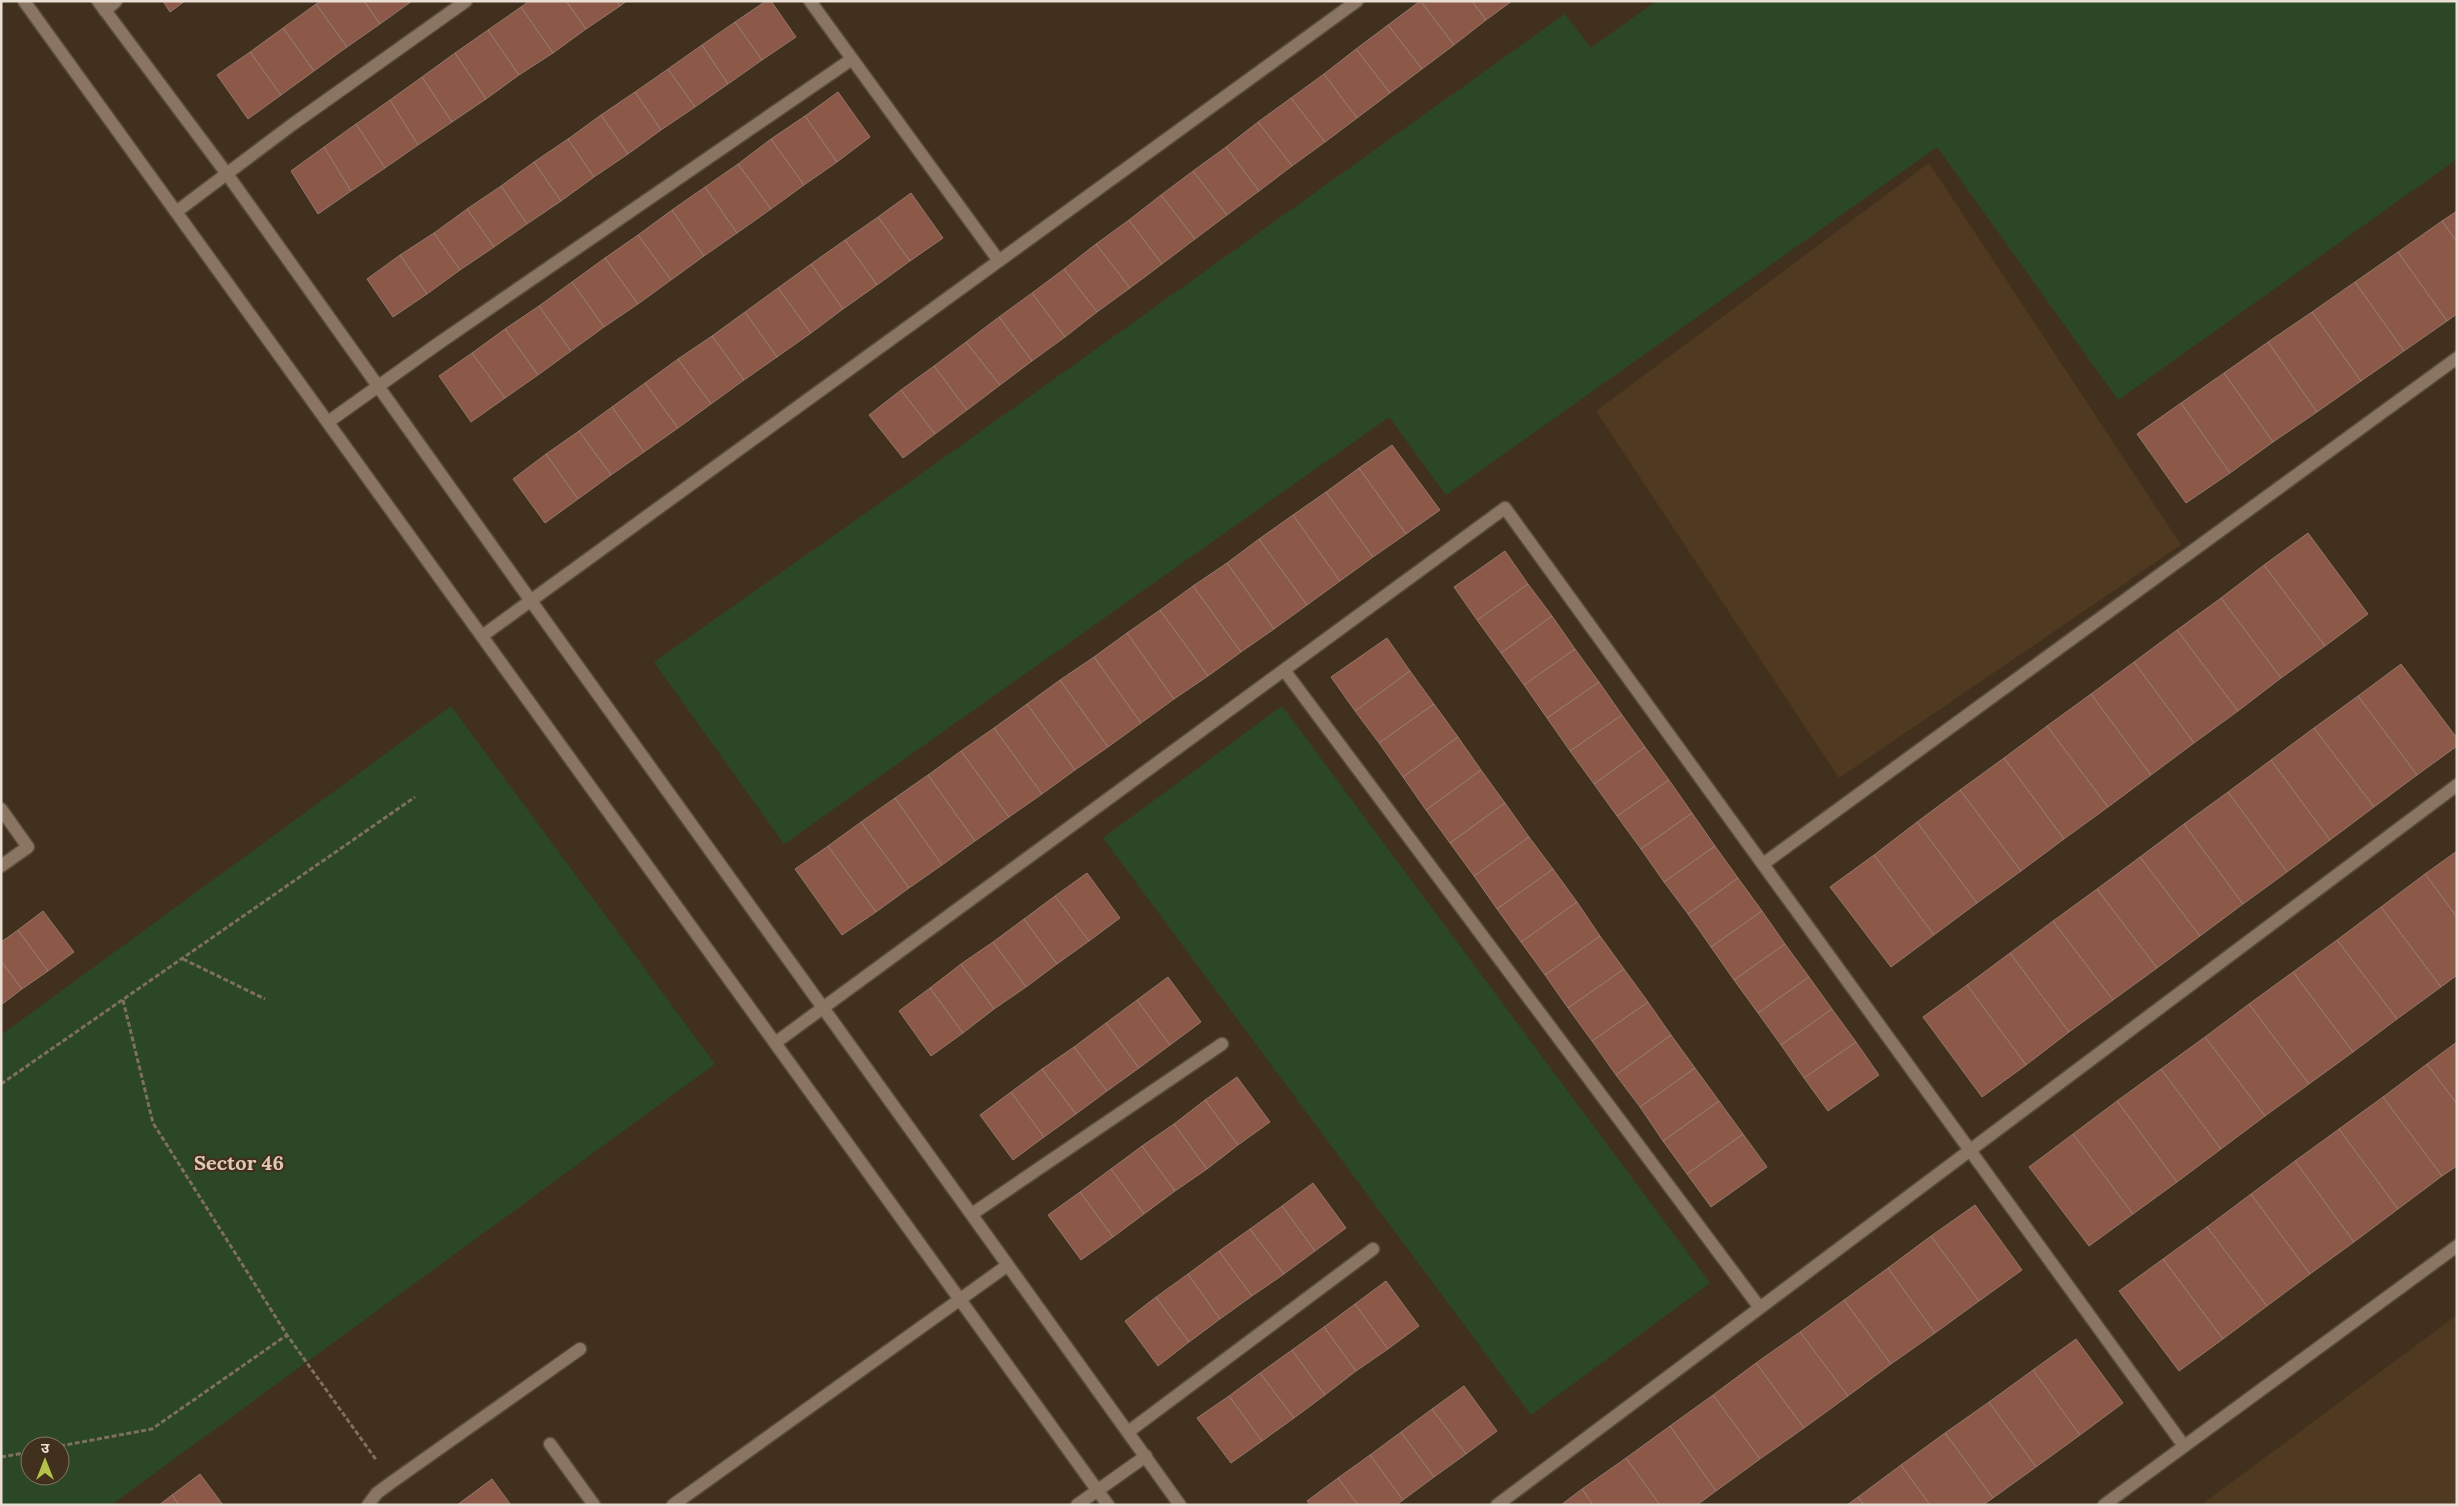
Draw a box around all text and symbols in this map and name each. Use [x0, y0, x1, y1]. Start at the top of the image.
district label: Sector 46 [194, 1150, 284, 1175]
north arrow [20, 1436, 70, 1486]
text: उ [41, 1439, 50, 1457]

